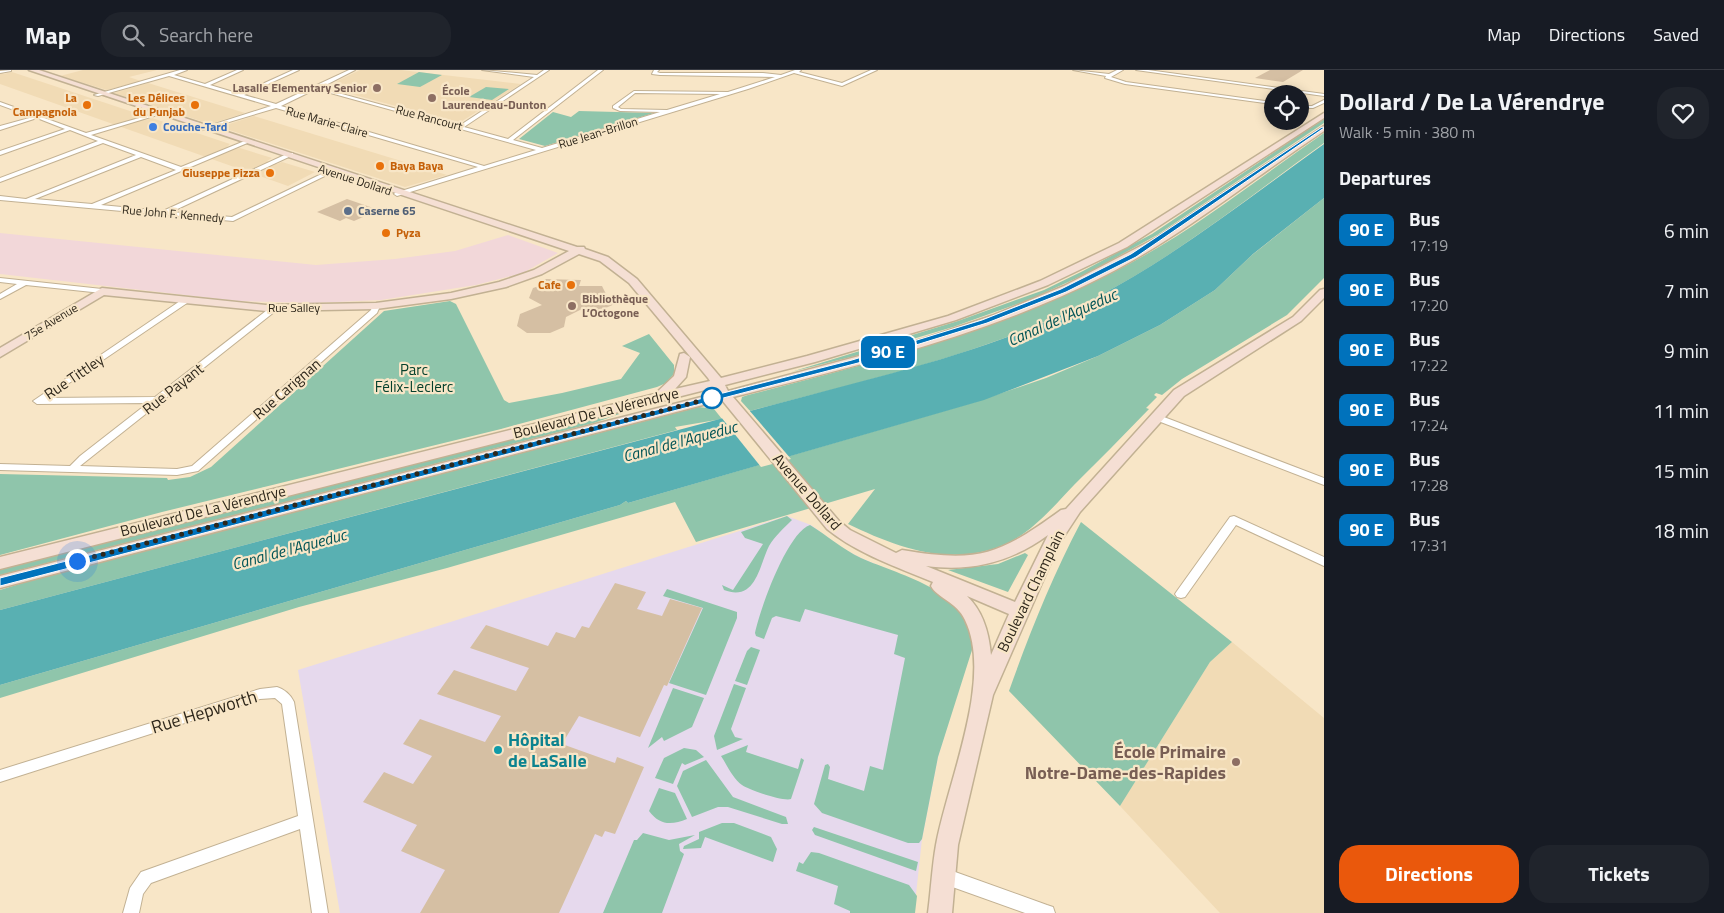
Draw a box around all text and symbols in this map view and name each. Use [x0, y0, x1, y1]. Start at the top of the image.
search box [101, 12, 451, 57]
text: Map [25, 17, 71, 53]
text: Search here [159, 20, 253, 49]
icon: search [119, 21, 147, 49]
text: Map [1487, 21, 1521, 48]
text: Directions [1549, 21, 1625, 48]
text: Saved [1653, 21, 1699, 48]
place label: Lasalle Elementary Senior [233, 78, 368, 97]
place label: École Laurendeau-Dunton [442, 81, 546, 114]
marker: Lasalle Elementary Senior [371, 82, 383, 94]
text: Dollard / De La Vérendrye [1339, 83, 1604, 119]
map controls [1264, 85, 1309, 130]
button: locate [1264, 85, 1309, 130]
button: heart [1657, 87, 1709, 139]
place label: La Campagnola [13, 88, 77, 121]
place label: Les Délices du Punjab [128, 88, 185, 121]
marker: École Laurendeau-Dunton [426, 92, 438, 104]
marker: La Campagnola [81, 99, 93, 111]
marker: Les Délices du Punjab [189, 99, 201, 111]
street label: Rue Rancourt [394, 99, 465, 136]
street label: Rue Marie-Claire [284, 101, 370, 142]
street label: Rue Jean-Brillon [556, 111, 640, 154]
place label: Couche-Tard [163, 117, 227, 136]
text: Walk · 5 min · 380 m [1339, 120, 1475, 144]
marker: Couche-Tard [147, 121, 159, 133]
place label: Baya Baya [390, 156, 443, 175]
street label: Avenue Dollard [316, 159, 394, 200]
marker: Baya Baya [374, 160, 386, 172]
place label: Giuseppe Pizza [182, 163, 260, 182]
text: Departures [1339, 163, 1431, 192]
marker: Giuseppe Pizza [264, 167, 276, 179]
street label: Rue John F. Kennedy [121, 200, 225, 227]
place label: Caserne 65 [358, 201, 416, 220]
text: Bus [1409, 204, 1440, 233]
marker: Caserne 65 [342, 205, 354, 217]
text: 90 E [1349, 216, 1384, 243]
text: 6 min [1664, 216, 1709, 245]
place label: Pyza [396, 223, 421, 242]
marker: Pyza [380, 227, 392, 239]
text: 17:19 [1409, 233, 1448, 257]
text: Bus [1409, 264, 1440, 293]
place label: Cafe [538, 275, 561, 294]
text: 90 E [1349, 276, 1384, 303]
text: 7 min [1664, 276, 1709, 305]
marker: Cafe [565, 279, 577, 291]
water label: Canal de l'Aqueduc [1003, 282, 1122, 352]
place label: Bibliothèque L’Octogone [582, 289, 648, 322]
text: 17:20 [1409, 293, 1448, 317]
street label: 75e Avenue [20, 298, 81, 345]
street label: Rue Salley [268, 298, 320, 317]
marker: Bibliothèque L’Octogone [566, 300, 578, 312]
text: Bus [1409, 324, 1440, 353]
line badge: 90 E [853, 336, 923, 368]
text: 90 E [1349, 336, 1384, 363]
text: 9 min [1664, 336, 1709, 365]
text: 90 E [871, 338, 905, 365]
street label: Rue Tittley [39, 348, 108, 405]
street label: Rue Carignan [248, 353, 326, 425]
text: 17:22 [1409, 353, 1448, 377]
street label: Rue Payant [137, 357, 209, 420]
park label: Parc Félix-Leclerc [375, 358, 453, 398]
street label: Boulevard De La Vérendrye [511, 381, 681, 444]
text: Bus [1409, 384, 1440, 413]
unlabelled marker [701, 387, 723, 409]
text: 90 E [1349, 396, 1384, 423]
text: 11 min [1653, 396, 1709, 425]
text: 17:24 [1409, 413, 1448, 437]
water label: Canal de l'Aqueduc [620, 414, 741, 468]
text: Bus [1409, 444, 1440, 473]
street label: Avenue Dollard [767, 448, 847, 535]
text: 90 E [1349, 456, 1384, 483]
text: 15 min [1653, 456, 1709, 485]
text: 17:28 [1409, 473, 1448, 497]
street label: Boulevard De La Vérendrye [118, 479, 288, 542]
text: Bus [1409, 504, 1440, 533]
text: 90 E [1349, 516, 1384, 543]
text: 18 min [1653, 516, 1709, 545]
water label: Canal de l'Aqueduc [229, 522, 350, 576]
street label: Boulevard Champlain [991, 526, 1070, 656]
text: 17:31 [1409, 533, 1448, 557]
your location [65, 549, 90, 574]
street label: Rue Hepworth [148, 683, 260, 740]
place label: Hôpital de LaSalle [508, 726, 587, 774]
place label: École Primaire Notre-Dame-des-Rapides [1025, 738, 1226, 786]
marker: Hôpital de LaSalle [492, 744, 504, 756]
marker: École Primaire Notre-Dame-des-Rapides [1230, 756, 1242, 768]
button: Directions [1339, 845, 1519, 903]
button: Tickets [1529, 845, 1709, 903]

